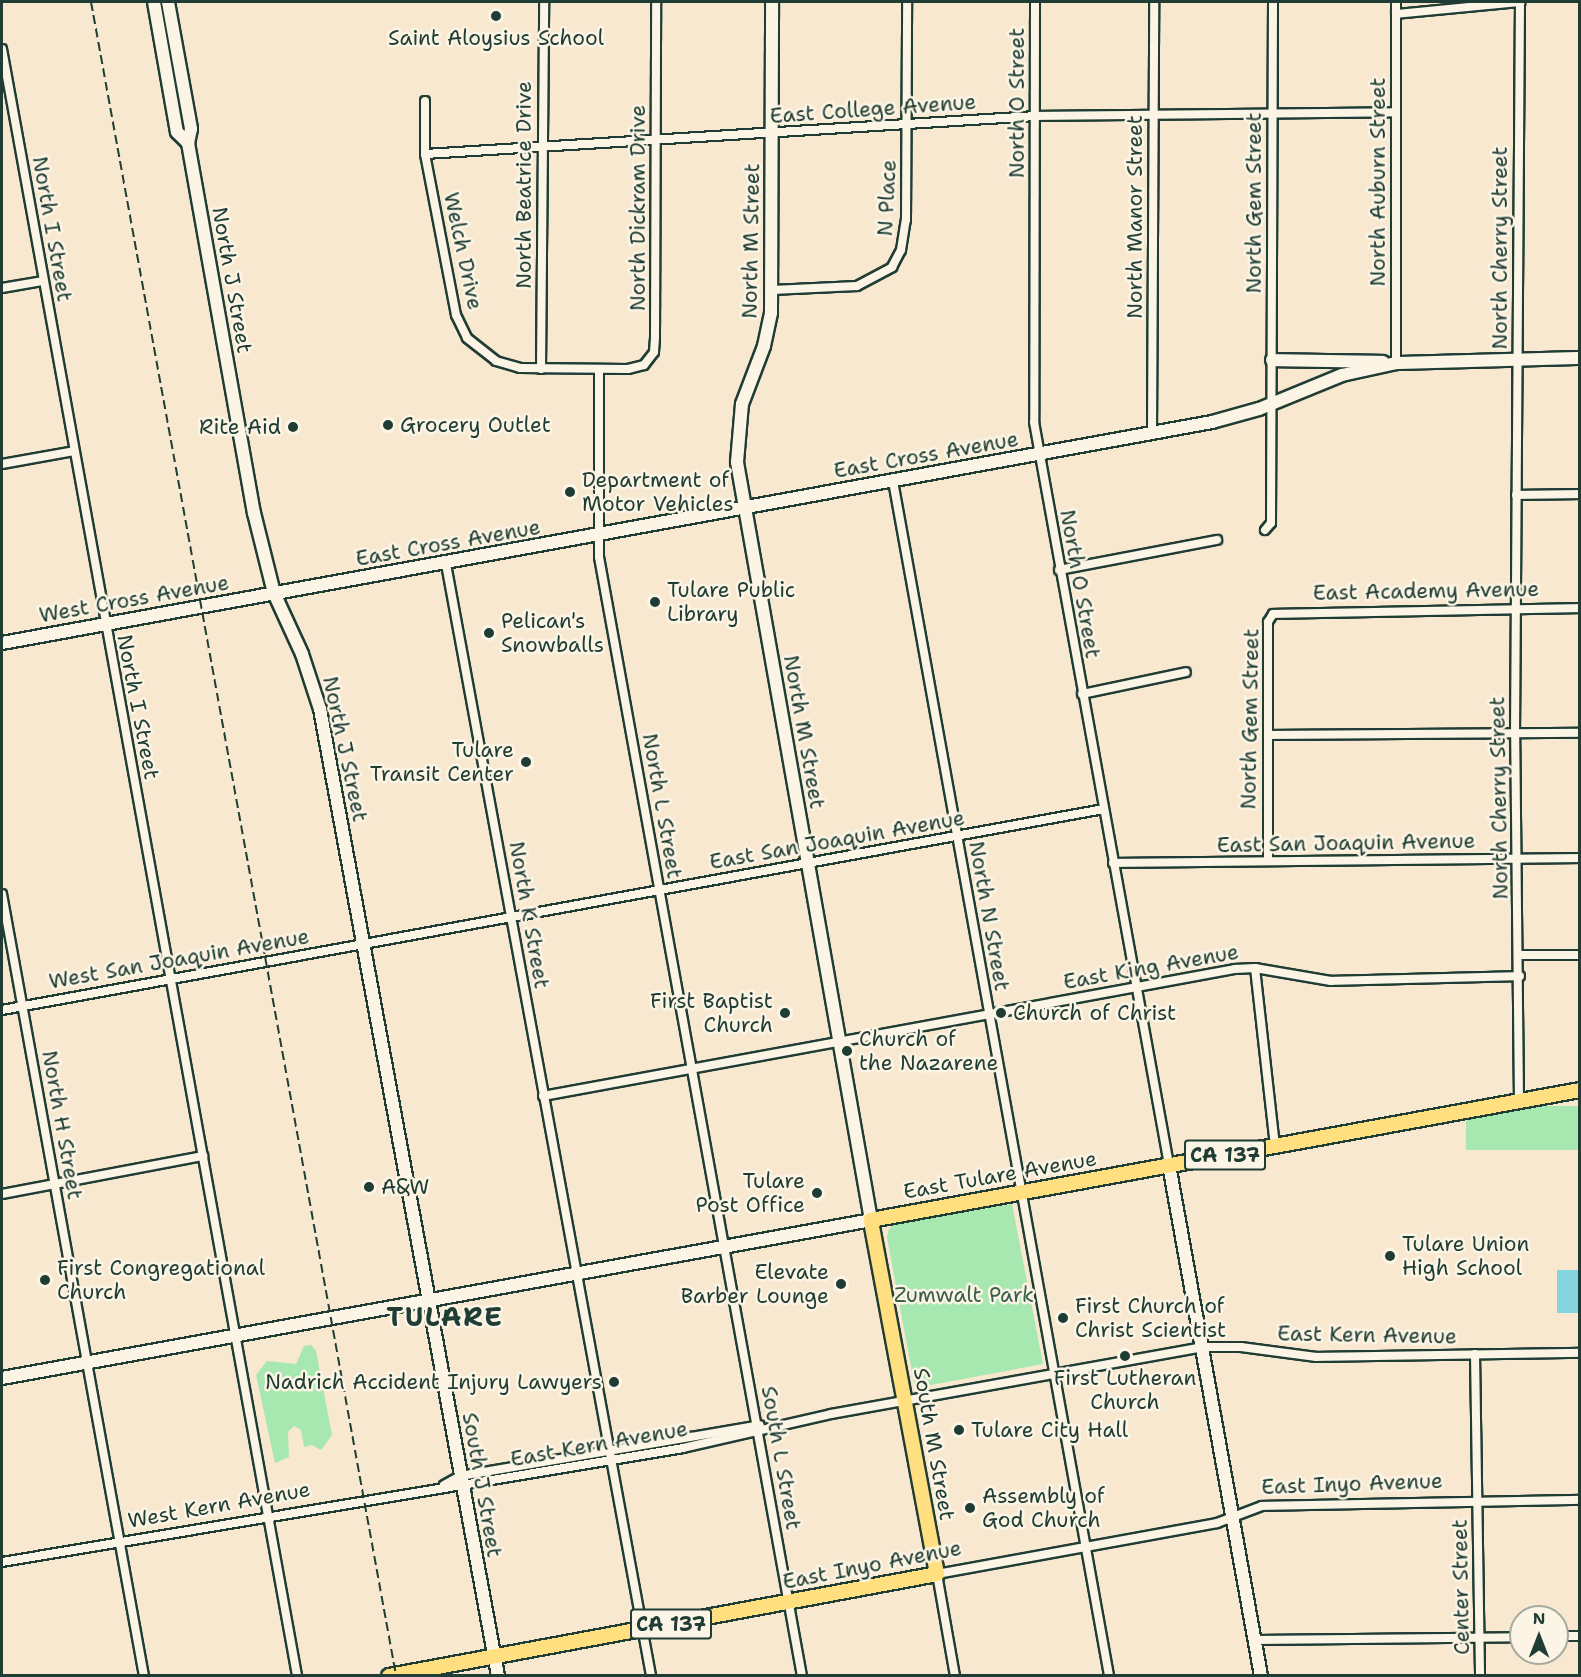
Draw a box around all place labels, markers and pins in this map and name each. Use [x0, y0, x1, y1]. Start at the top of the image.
marker: Saint Aloysius School [489, 9, 503, 23]
place label: Saint Aloysius School [388, 25, 604, 51]
place label: Grocery Outlet [400, 412, 551, 438]
place label: Rite Aid [199, 414, 281, 440]
marker: Grocery Outlet [381, 418, 395, 432]
marker: Rite Aid [286, 420, 300, 434]
place label: Department of Motor Vehicles [582, 467, 734, 517]
marker: Department of Motor Vehicles [563, 485, 577, 499]
place label: Tulare Public Library [667, 577, 795, 627]
marker: Tulare Public Library [648, 595, 662, 609]
place label: Pelican's Snowballs [501, 608, 604, 658]
marker: Pelican's Snowballs [482, 626, 496, 640]
place label: Tulare Transit Center [370, 737, 514, 787]
marker: Tulare Transit Center [519, 755, 533, 769]
place label: First Baptist Church [650, 988, 773, 1038]
place label: Church of Christ [1013, 1000, 1176, 1026]
marker: First Baptist Church [778, 1006, 792, 1020]
marker: Church of Christ [994, 1006, 1008, 1020]
place label: Church of the Nazarene [859, 1026, 998, 1076]
marker: Church of the Nazarene [840, 1044, 854, 1058]
place label: Tulare Post Office [696, 1168, 805, 1218]
place label: A&W [381, 1174, 429, 1200]
marker: A&W [362, 1180, 376, 1194]
marker: Tulare Post Office [810, 1186, 824, 1200]
place label: Tulare Union High School [1402, 1231, 1529, 1281]
marker: Tulare Union High School [1383, 1249, 1397, 1263]
place label: First Congregational Church [57, 1255, 265, 1305]
place label: Elevate Barber Lounge [681, 1259, 829, 1309]
marker: First Congregational Church [38, 1273, 52, 1287]
marker: Elevate Barber Lounge [834, 1277, 848, 1291]
place label: First Church of Christ Scientist [1075, 1293, 1226, 1343]
marker: First Church of Christ Scientist [1056, 1311, 1070, 1325]
marker: First Lutheran Church [1118, 1349, 1132, 1363]
place label: First Lutheran Church [1054, 1365, 1196, 1415]
place label: Nadrich Accident Injury Lawyers [265, 1369, 602, 1395]
marker: Nadrich Accident Injury Lawyers [607, 1375, 621, 1389]
place label: Tulare City Hall [971, 1417, 1128, 1443]
marker: Tulare City Hall [952, 1423, 966, 1437]
place label: Assembly of God Church [982, 1483, 1105, 1533]
marker: Assembly of God Church [963, 1501, 977, 1515]

